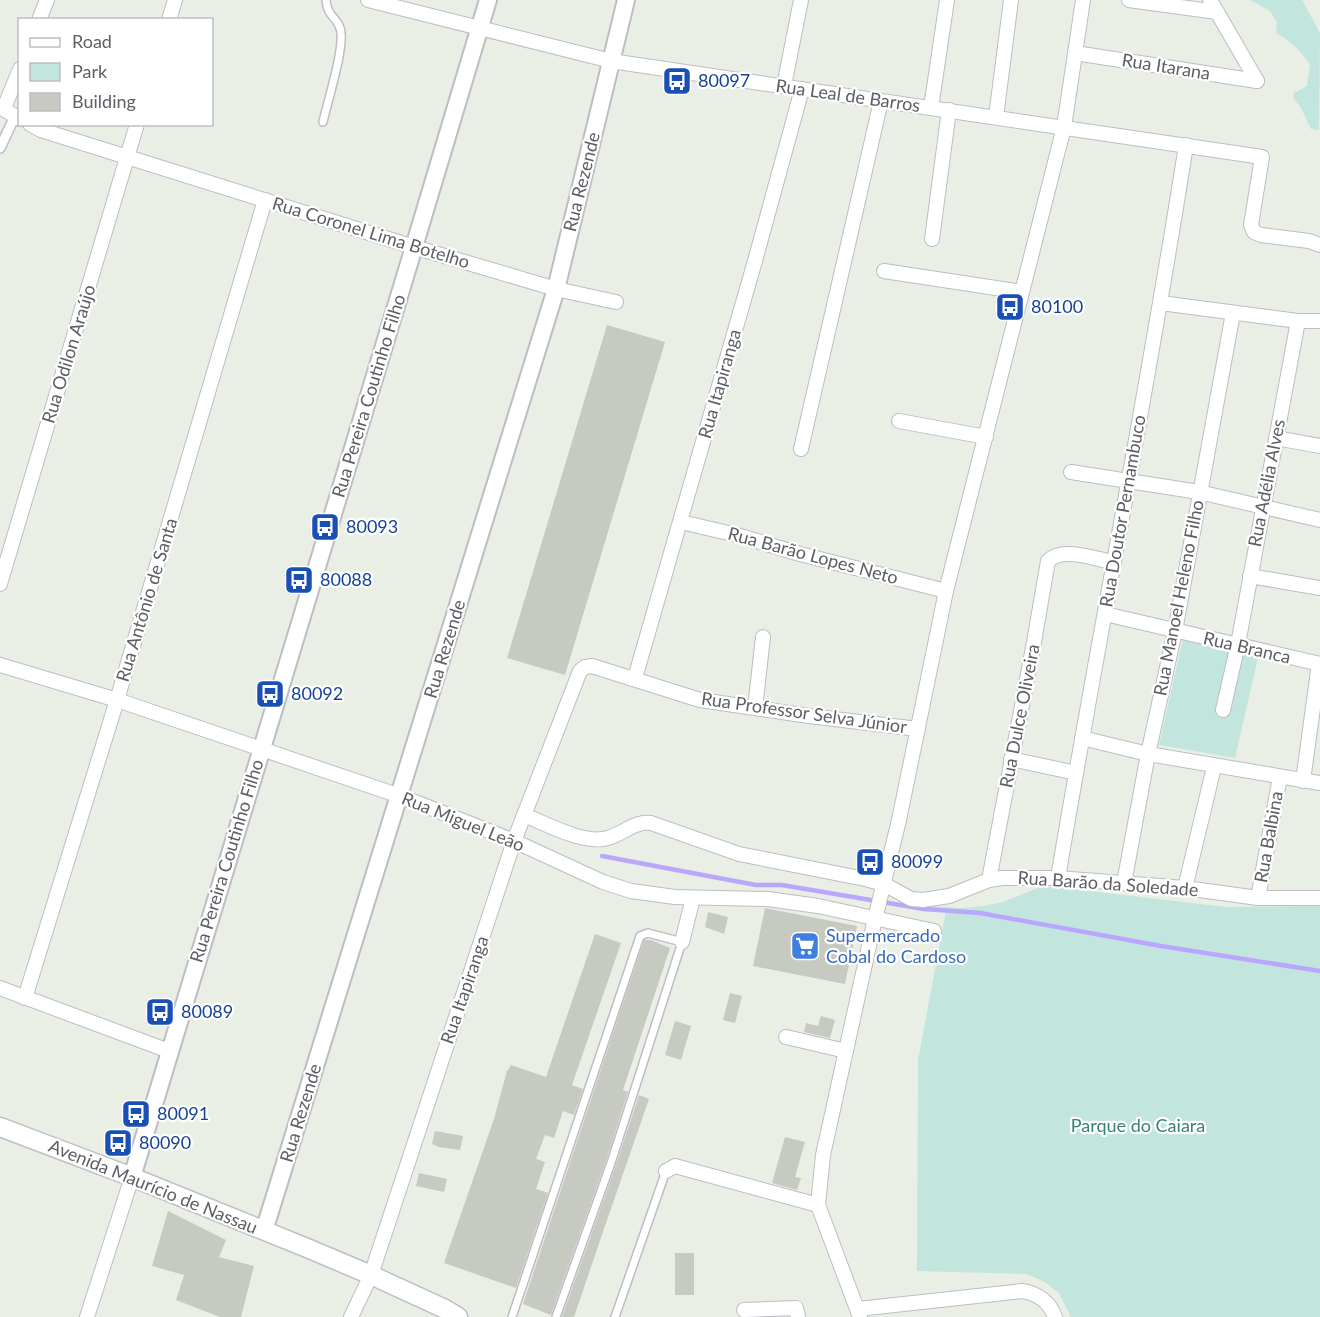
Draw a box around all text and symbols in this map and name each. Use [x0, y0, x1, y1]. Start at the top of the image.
legend [18, 18, 213, 126]
text: Road [72, 30, 112, 52]
street label: Rua Itarana [1120, 48, 1212, 84]
text: Park [72, 60, 108, 82]
bus stop icon: 80097 [661, 65, 693, 97]
place label: 80097 [698, 69, 750, 91]
street label: Rua Leal de Barros [774, 74, 922, 116]
text: Building [72, 90, 136, 112]
street label: Rua Rezende [558, 130, 604, 234]
street label: Rua Coronel Lima Botelho [270, 192, 473, 273]
street label: Rua Odilon Araújo [37, 282, 100, 426]
street label: Rua Pereira Coutinho Filho [327, 291, 409, 500]
bus stop icon: 80100 [994, 291, 1026, 323]
place label: 80100 [1031, 295, 1083, 317]
street label: Rua Itapiranga [693, 326, 745, 441]
street label: Rua Doutor Pernambuco [1094, 413, 1150, 609]
street label: Rua Adélia Alves [1243, 417, 1289, 549]
street label: Rua Manoel Heleno Filho [1148, 498, 1208, 698]
bus stop icon: 80093 [309, 511, 341, 543]
street label: Rua Antônio de Santa [111, 515, 181, 684]
place label: 80093 [346, 515, 398, 537]
street label: Rua Barão Lopes Neto [726, 522, 901, 588]
bus stop icon: 80088 [283, 564, 315, 596]
place label: 80088 [320, 568, 372, 590]
street label: Rua Rezende [419, 597, 469, 701]
street label: Rua Branca [1201, 626, 1293, 668]
street label: Rua Dulce Oliveira [994, 642, 1044, 790]
bus stop icon: 80092 [254, 678, 286, 710]
place label: 80092 [291, 682, 343, 704]
street label: Rua Professor Selva Júnior [700, 687, 909, 737]
street label: Rua Pereira Coutinho Filho [185, 756, 267, 965]
street label: Rua Miguel Leão [399, 786, 528, 856]
street label: Rua Balbina [1249, 789, 1287, 884]
bus stop icon: 80099 [854, 846, 886, 878]
place label: 80099 [891, 850, 943, 872]
street label: Rua Barão da Soledade [1017, 866, 1199, 900]
place label: Supermercado Cobal do Cardoso [826, 924, 966, 967]
supermarket icon: Supermercado Cobal do Cardoso [789, 930, 821, 962]
street label: Rua Itapiranga [435, 933, 493, 1047]
bus stop icon: 80089 [144, 996, 176, 1028]
place label: 80089 [181, 1000, 233, 1022]
street label: Rua Rezende [275, 1061, 325, 1165]
bus stop icon: 80091 [120, 1098, 152, 1130]
place label: 80091 [157, 1102, 209, 1124]
park label: Parque do Caiara [1071, 1114, 1205, 1136]
bus stop icon: 80090 [102, 1127, 134, 1159]
place label: 80090 [139, 1131, 191, 1153]
street label: Avenida Maurício de Nassau [46, 1134, 261, 1238]

